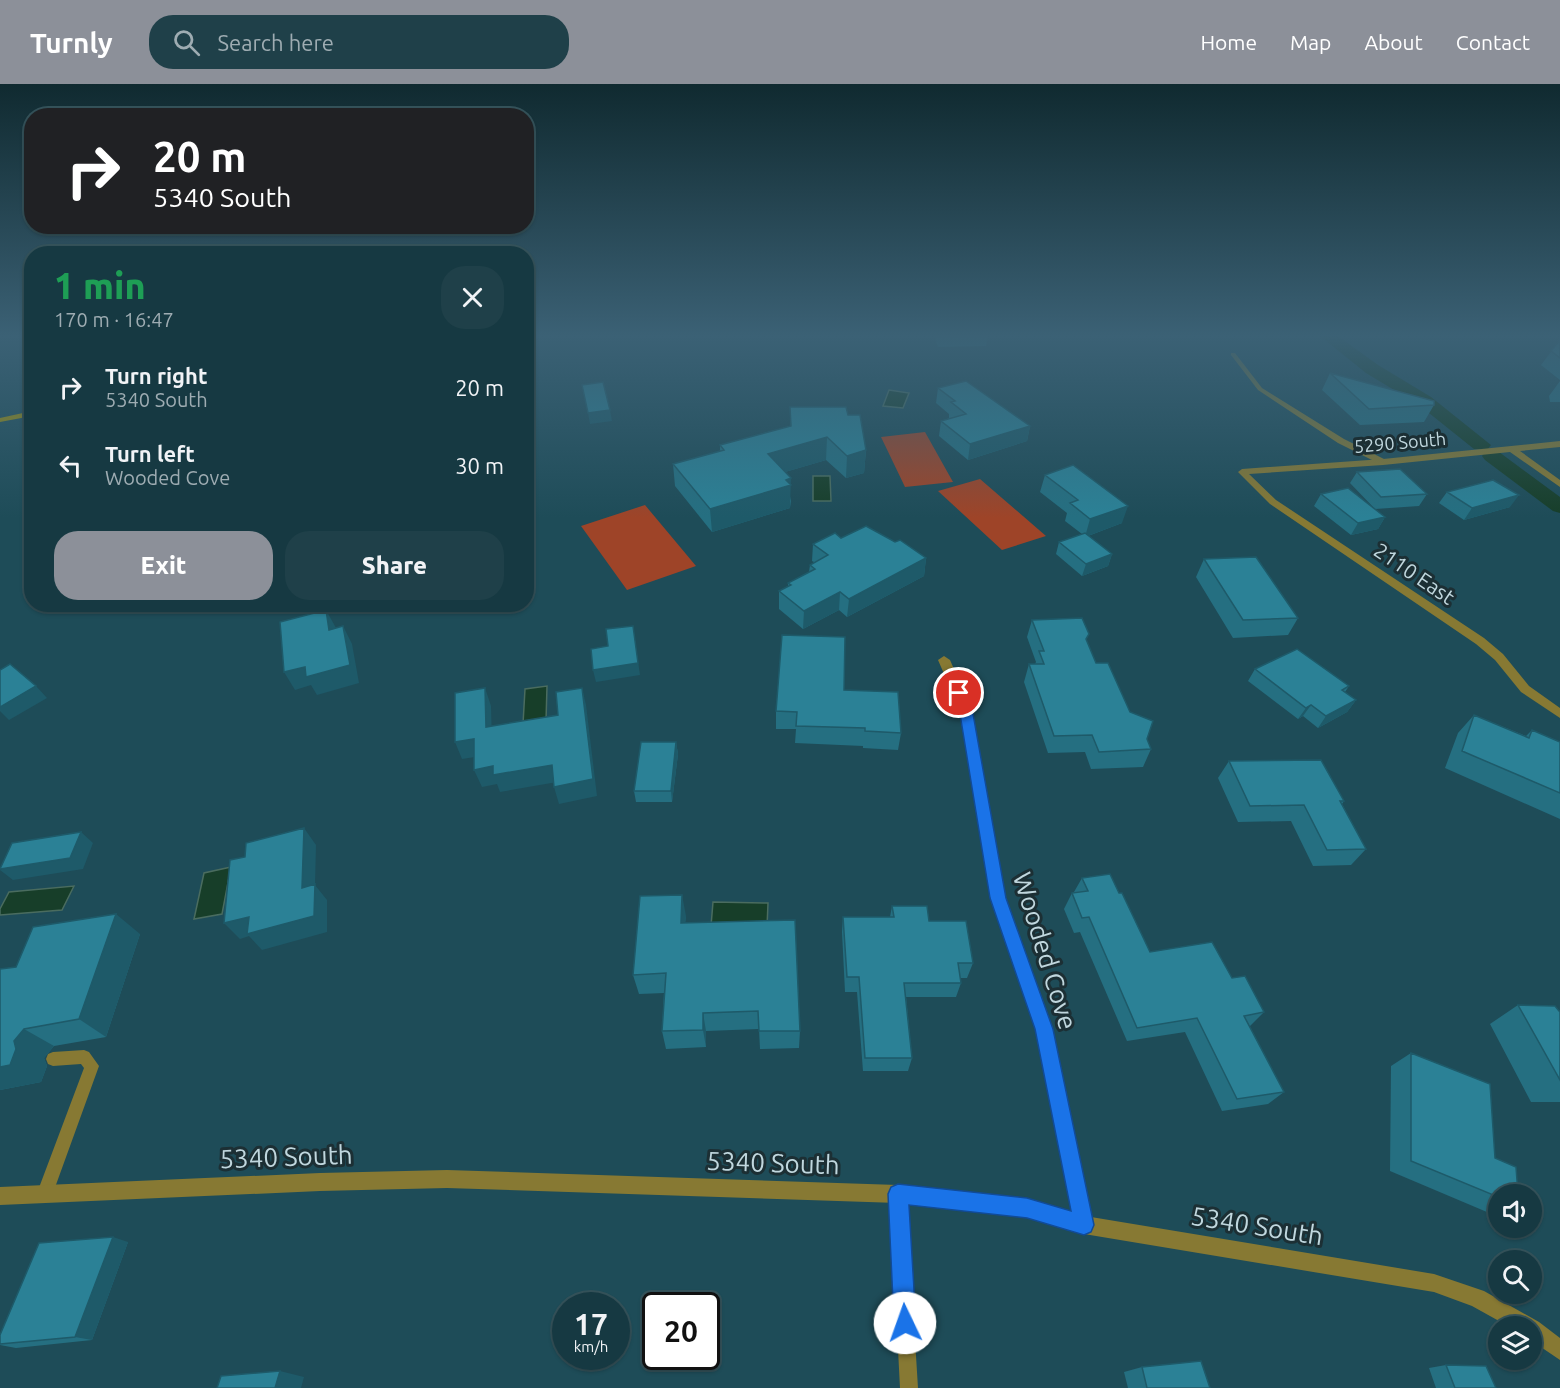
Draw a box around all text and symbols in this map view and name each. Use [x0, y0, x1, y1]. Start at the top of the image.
search box [149, 15, 569, 69]
icon: search [170, 26, 203, 59]
text: Turnly [30, 27, 113, 58]
text: Search here [218, 30, 334, 55]
text: Home [1200, 30, 1257, 54]
text: Map [1290, 30, 1331, 54]
text: About [1364, 30, 1423, 54]
text: Contact [1456, 30, 1530, 54]
icon: right [54, 132, 132, 210]
text: 20 m [153, 133, 247, 180]
text: 5340 South [153, 182, 291, 212]
text: 1 min [54, 265, 146, 306]
button: close [441, 266, 504, 329]
text: 170 m · 16:47 [54, 308, 174, 331]
text: Turn right [105, 363, 207, 388]
icon: right [54, 371, 87, 404]
text: 20 m [455, 375, 504, 400]
text: 5340 South [105, 388, 208, 411]
street label: 5290 South [1353, 428, 1447, 456]
text: Turn left [105, 441, 195, 466]
icon: left [54, 449, 87, 482]
text: 30 m [455, 453, 504, 478]
text: Wooded Cove [105, 466, 230, 489]
button: Exit [54, 531, 273, 600]
button: Share [285, 531, 504, 600]
street label: 2110 East [1370, 537, 1459, 609]
pin [933, 667, 984, 718]
icon: arrive [942, 676, 975, 709]
street label: Wooded Cove [1008, 869, 1083, 1033]
street label: 5340 South [219, 1140, 353, 1173]
street label: 5340 South [706, 1146, 840, 1179]
map controls [1488, 1184, 1542, 1370]
button: sound [1488, 1184, 1542, 1238]
street label: 5340 South [1189, 1201, 1325, 1250]
button: search [1488, 1250, 1542, 1304]
position arrow [873, 1291, 937, 1355]
speed limit sign: 20 [642, 1292, 720, 1370]
text: 17 [574, 1307, 608, 1341]
button: layers [1488, 1316, 1542, 1370]
text: km/h [574, 1338, 608, 1355]

